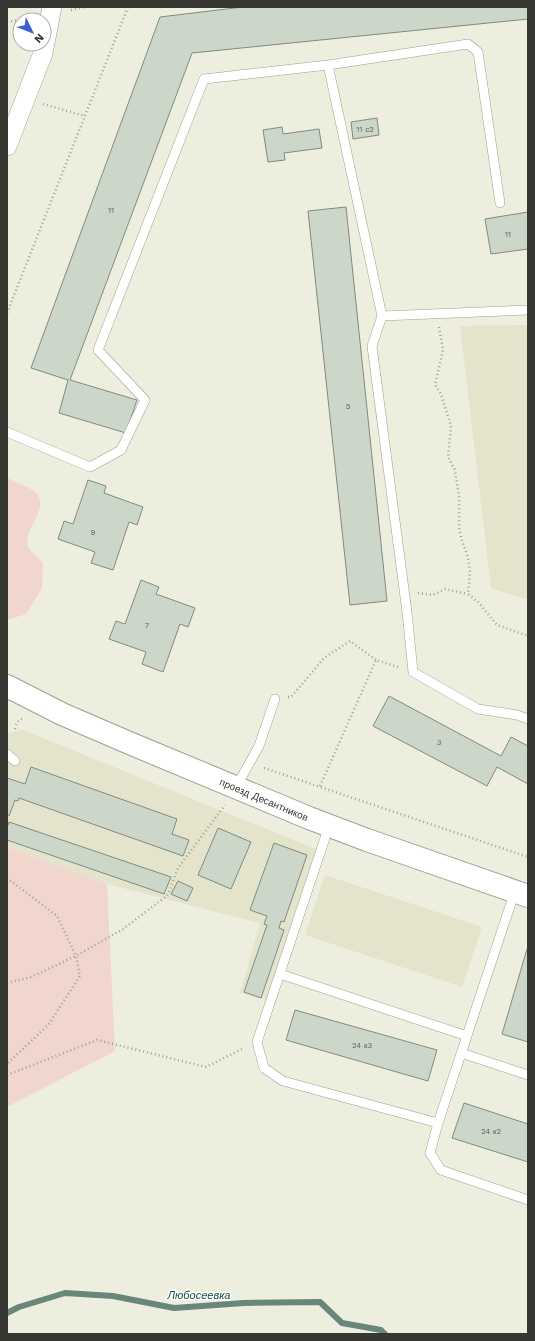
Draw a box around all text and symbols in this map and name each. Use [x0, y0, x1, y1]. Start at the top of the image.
north arrow [12, 12, 52, 52]
text: N [31, 31, 46, 46]
house number: 11 с2 [356, 125, 374, 134]
house number: 11 [108, 206, 114, 215]
house number: 11 [505, 230, 511, 239]
house number: 5 [346, 402, 351, 411]
house number: 9 [91, 528, 96, 537]
house number: 7 [145, 621, 150, 630]
house number: 3 [437, 738, 442, 747]
street label: проезд Десантников [218, 776, 310, 823]
house number: 24 к3 [352, 1041, 372, 1050]
house number: 24 к2 [481, 1127, 501, 1136]
water label: Любосеевка [167, 1289, 230, 1302]

